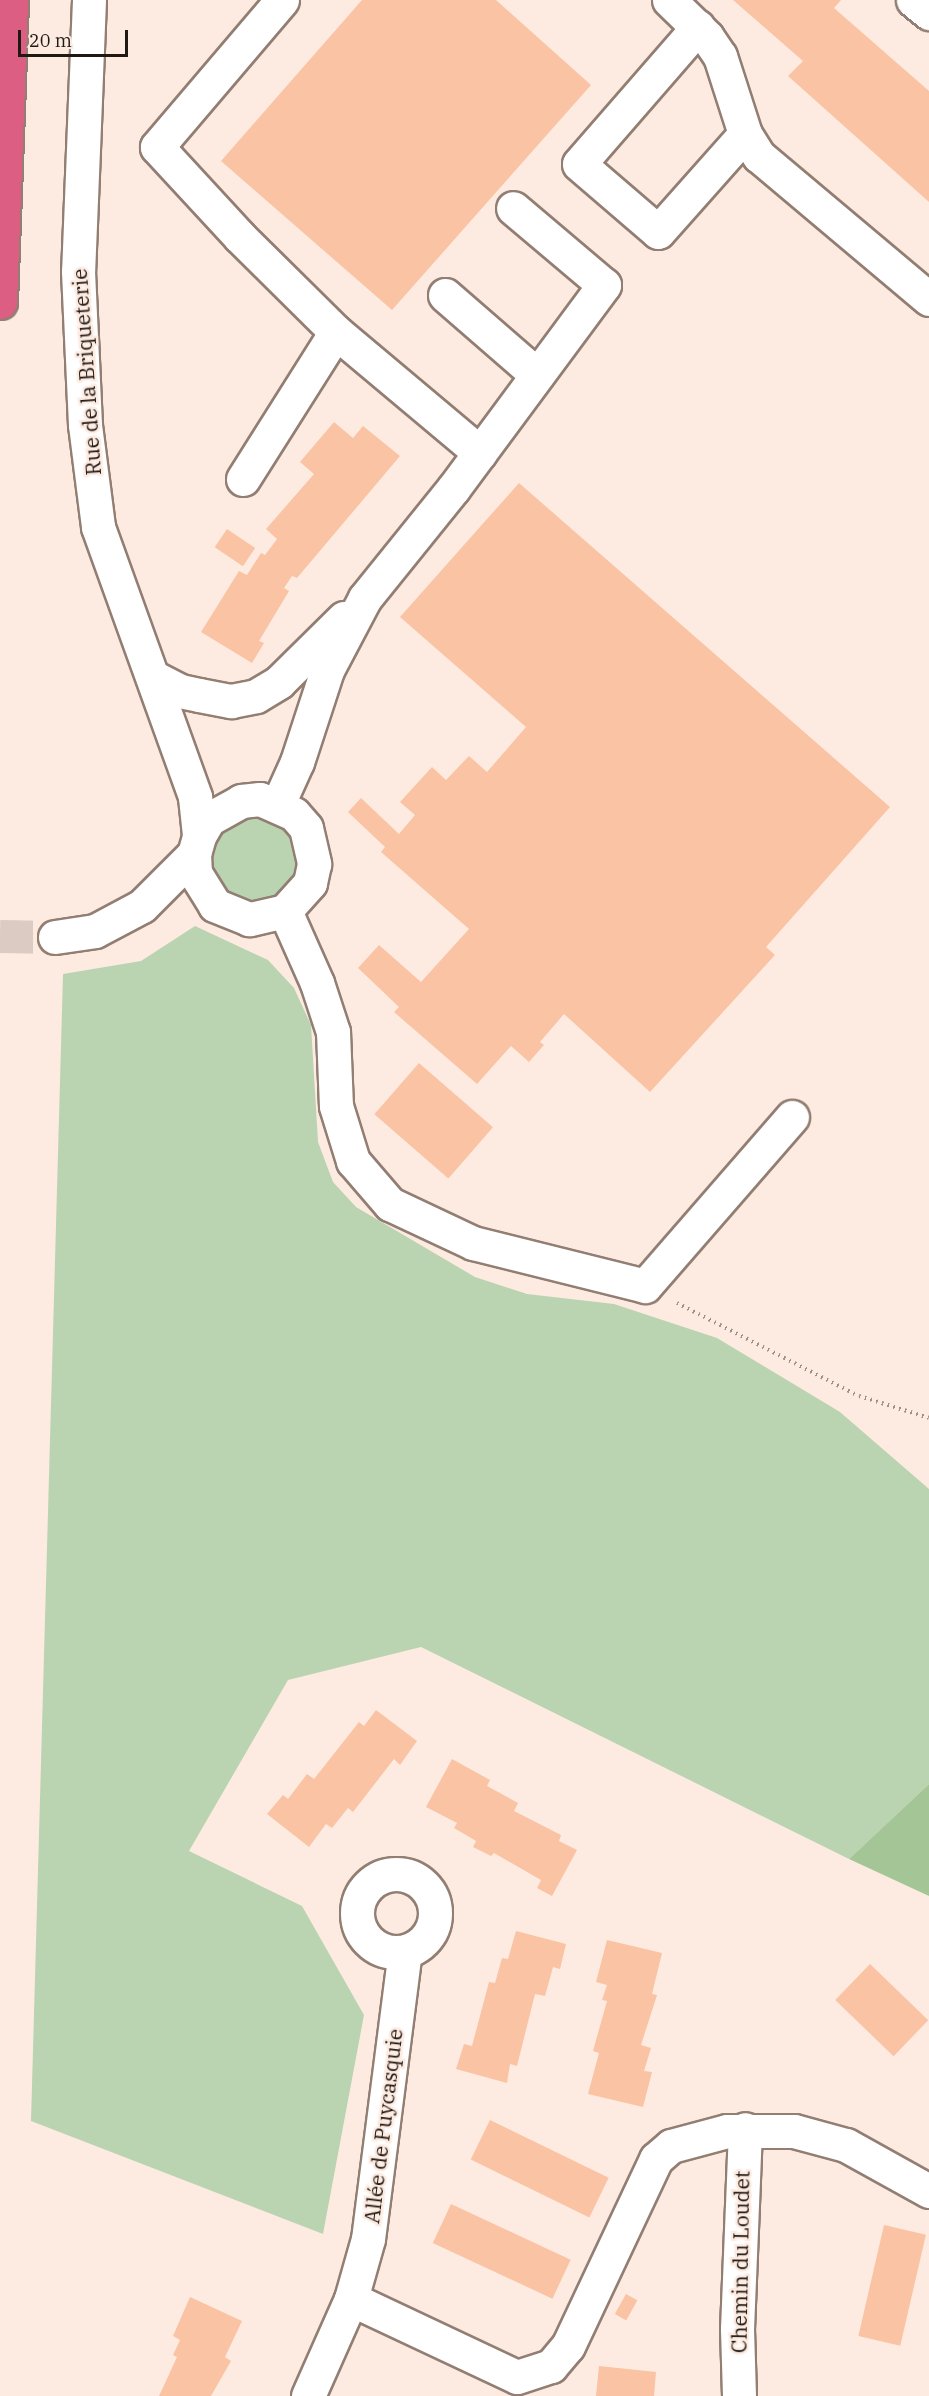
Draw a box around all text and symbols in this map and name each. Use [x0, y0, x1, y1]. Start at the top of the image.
scale bar [21, 18, 130, 56]
text: 20 m [29, 29, 72, 52]
street label: Rue de la Briqueterie [66, 268, 106, 476]
street label: Allée de Puycasquie [359, 2027, 407, 2225]
street label: Chemin du Loudet [726, 2171, 754, 2353]

